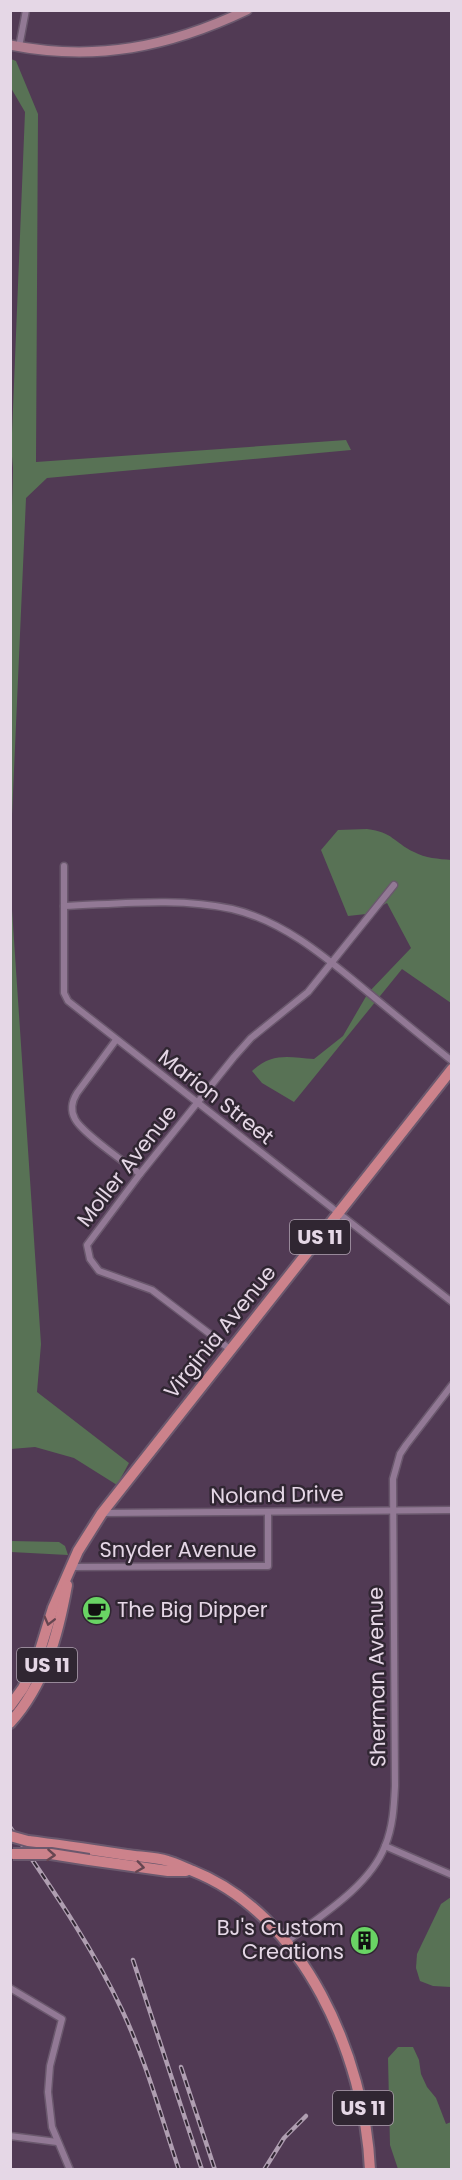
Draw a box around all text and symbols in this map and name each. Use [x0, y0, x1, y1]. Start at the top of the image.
street label: Marion Street [153, 1042, 280, 1151]
street label: Moller Avenue [70, 1099, 183, 1233]
road number: US 11 [290, 1220, 350, 1254]
street label: Virginia Avenue [157, 1259, 282, 1404]
street label: Noland Drive [210, 1479, 344, 1510]
street label: Snyder Avenue [99, 1535, 257, 1564]
street label: Sherman Avenue [360, 1587, 393, 1767]
cafe icon: The Big Dipper [80, 1594, 112, 1626]
place label: The Big Dipper [117, 1595, 268, 1624]
one-way arrow [44, 1616, 57, 1626]
road number: US 11 [17, 1648, 77, 1682]
one-way arrow [46, 1848, 56, 1861]
one-way arrow [136, 1860, 145, 1872]
place label: BJ's Custom Creations [217, 1913, 344, 1966]
building icon: BJ's Custom Creations [349, 1924, 381, 1956]
road number: US 11 [333, 2091, 393, 2125]

